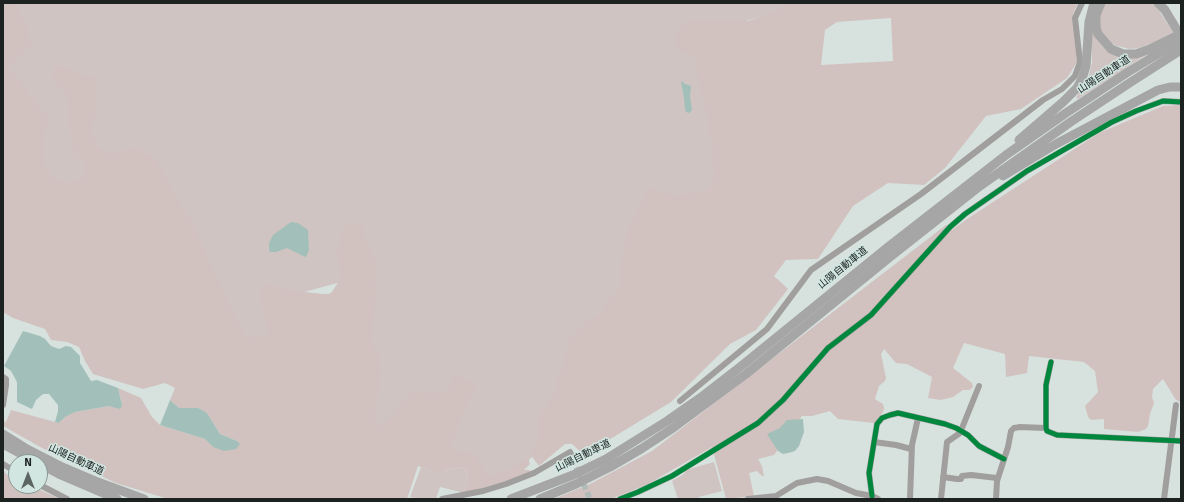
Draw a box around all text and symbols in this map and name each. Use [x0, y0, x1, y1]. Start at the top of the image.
street label: 山陽自動車道 [1076, 54, 1132, 96]
street label: 山陽自動車道 [816, 244, 870, 292]
street label: 山陽自動車道 [553, 437, 613, 475]
street label: 山陽自動車道 [46, 442, 106, 478]
north arrow [8, 454, 48, 494]
text: N [24, 456, 32, 469]

